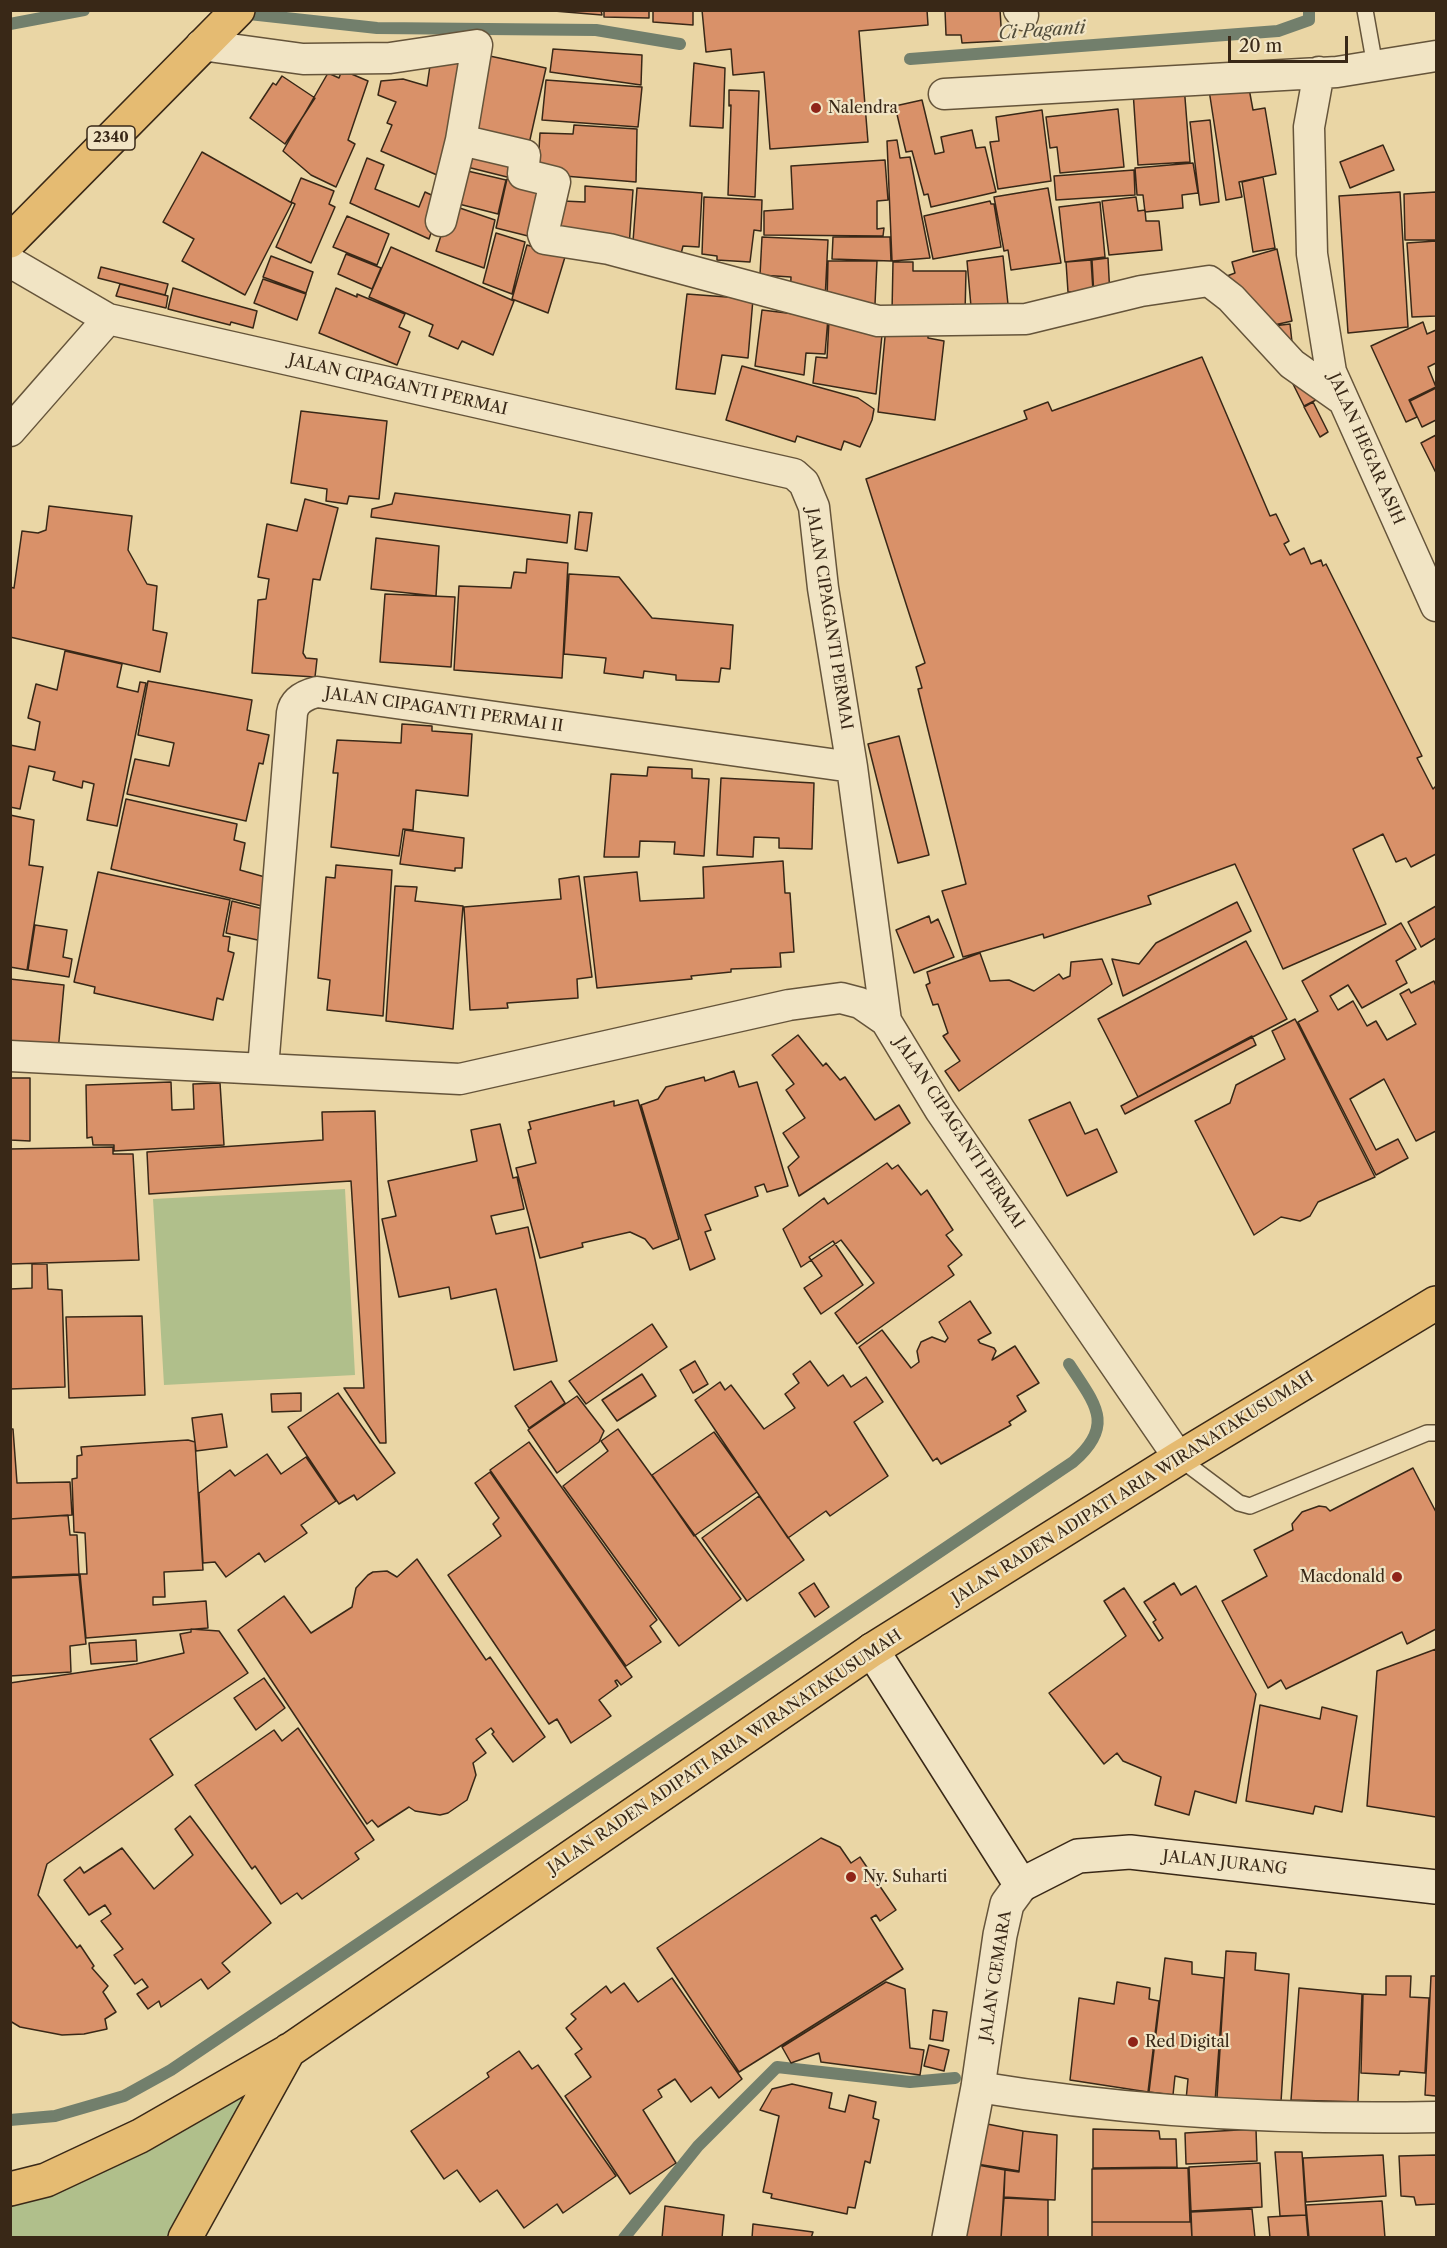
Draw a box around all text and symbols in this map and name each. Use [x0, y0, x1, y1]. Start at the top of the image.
water label: Ci Paganti [998, 17, 1086, 45]
scale bar [1231, 24, 1351, 62]
text: 20 m [1239, 35, 1282, 57]
place label: Nalendra [828, 98, 898, 118]
marker: Nalendra [809, 101, 823, 115]
road number: 2340 [87, 126, 135, 150]
street label: JALAN CIPAGANTI PERMAI [287, 350, 509, 420]
street label: JALAN HEGAR ASIH [1324, 370, 1408, 528]
street label: JALAN CIPAGANTI PERMAI [802, 507, 856, 731]
street label: JALAN CIPAGANTI PERMAI II [324, 684, 564, 736]
street label: JALAN CIPAGANTI PERMAI [890, 1034, 1028, 1232]
street label: JALAN RADEN ADIPATI ARIA WIRANATAKUSUMAH [949, 1368, 1317, 1608]
place label: Macdonald [1300, 1567, 1385, 1587]
marker: Macdonald [1390, 1570, 1404, 1584]
street label: JALAN RADEN ADIPATI ARIA WIRANATAKUSUMAH [544, 1626, 906, 1878]
street label: JALAN JURANG [1162, 1847, 1288, 1879]
place label: Ny. Suharti [863, 1867, 947, 1887]
marker: Ny. Suharti [844, 1870, 858, 1884]
street label: JALAN CEMARA [976, 1909, 1016, 2043]
place label: Red Digital [1145, 2032, 1230, 2052]
marker: Red Digital [1126, 2035, 1140, 2049]

